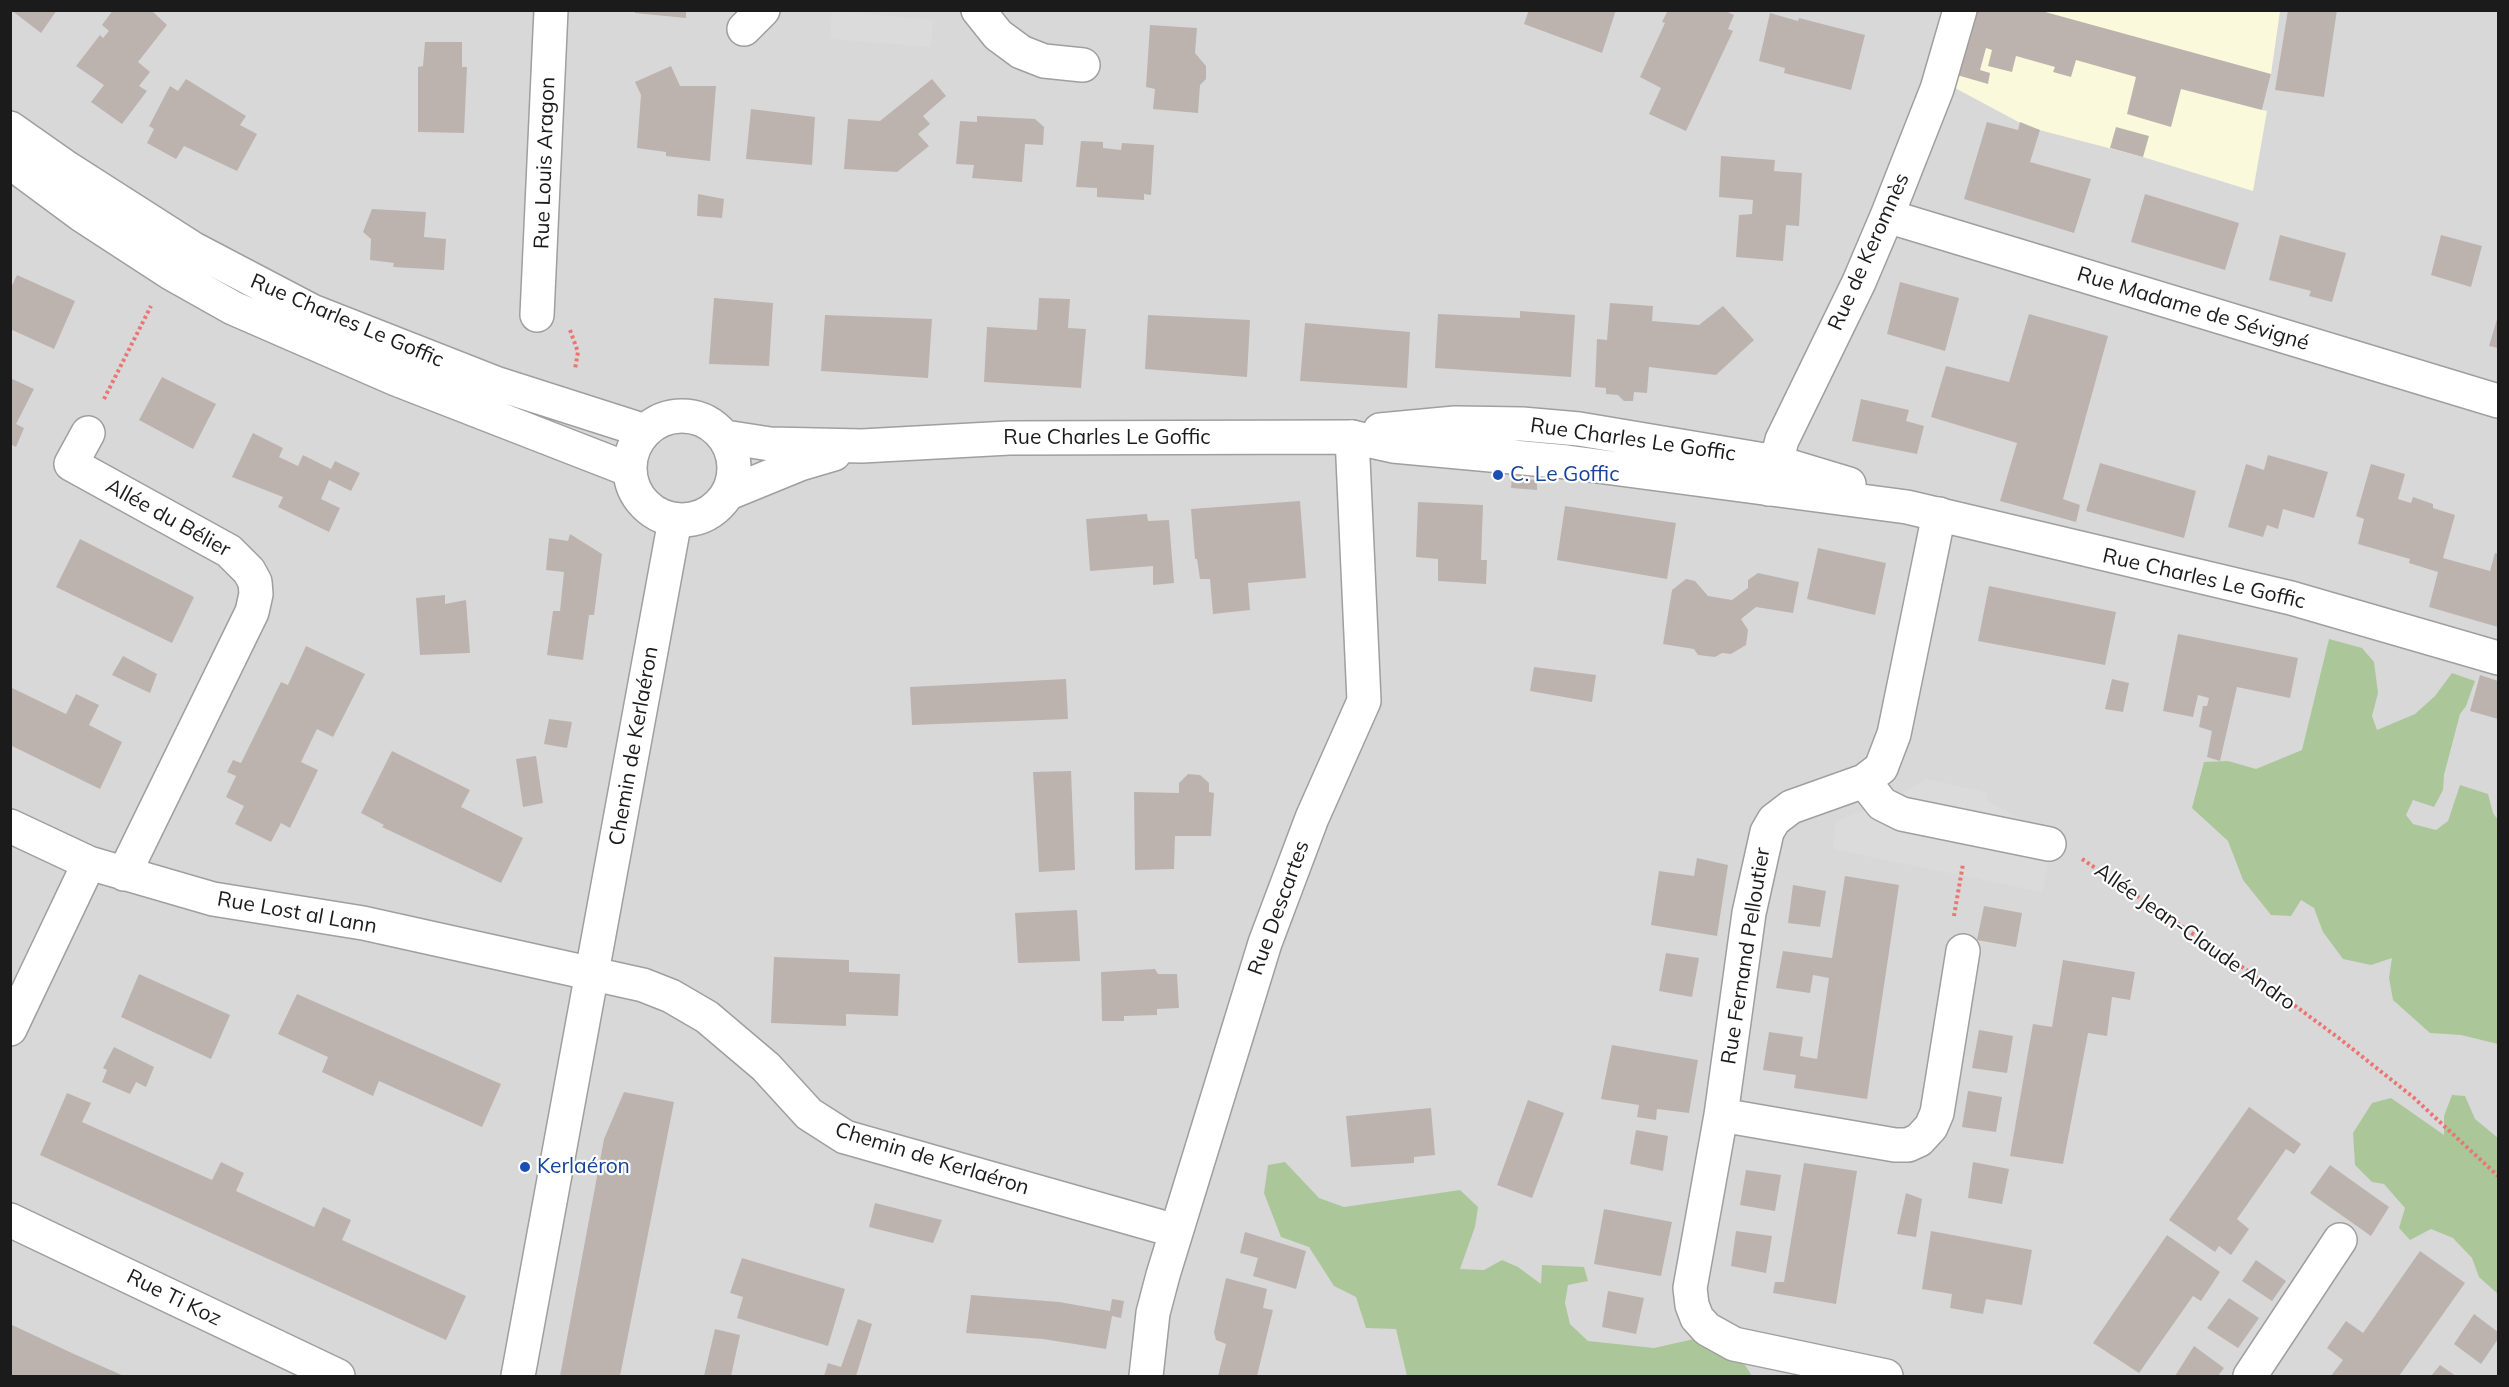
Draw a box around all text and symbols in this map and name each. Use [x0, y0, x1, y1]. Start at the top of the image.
street label: Rue Louis Aragon [529, 76, 561, 250]
street label: Rue de Keromnès [1823, 169, 1915, 335]
street label: Rue Madame de Sévigné [2074, 262, 2312, 356]
street label: Rue Charles Le Goffic [247, 269, 447, 373]
street label: Rue Charles Le Goffic [1529, 413, 1737, 467]
street label: Rue Charles Le Goffic [1003, 425, 1211, 451]
place label: C. Le Goffic [1510, 462, 1620, 488]
marker: C. Le Goffic [1491, 468, 1505, 482]
street label: Allée du Bélier [101, 473, 235, 563]
street label: Rue Charles Le Goffic [2100, 543, 2308, 615]
street label: Chemin de Kerlaéron [604, 644, 664, 848]
street label: Rue Descartes [1243, 837, 1315, 979]
street label: Rue Fernand Pelloutier [1716, 846, 1776, 1066]
street label: Allée Jean-Claude Andro [2090, 858, 2300, 1016]
street label: Rue Lost al Lann [215, 887, 379, 939]
street label: Chemin de Kerlaéron [832, 1117, 1032, 1201]
place label: Kerlaéron [537, 1154, 630, 1180]
marker: Kerlaéron [518, 1160, 532, 1174]
street label: Rue Ti Koz [122, 1264, 226, 1332]

